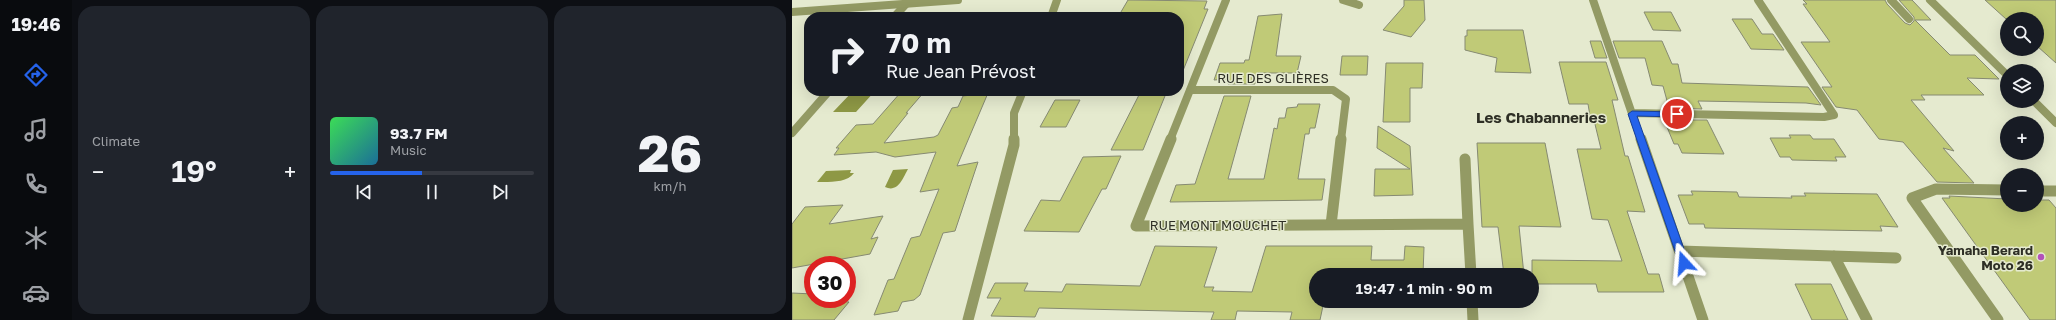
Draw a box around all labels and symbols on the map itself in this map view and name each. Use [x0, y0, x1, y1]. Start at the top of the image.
street label: RUE DES GLIÈRES [1217, 70, 1329, 86]
pin [1660, 97, 1694, 131]
district label: Les Chabanneries [1476, 108, 1606, 126]
street label: RUE MONT MOUCHET [1150, 217, 1286, 233]
position arrow [1663, 242, 1705, 284]
place label: Yamaha Berard Moto 26 [1938, 242, 2033, 273]
marker: Yamaha Berard Moto 26 [2036, 252, 2046, 262]
speed limit sign: 30 [804, 256, 856, 308]

